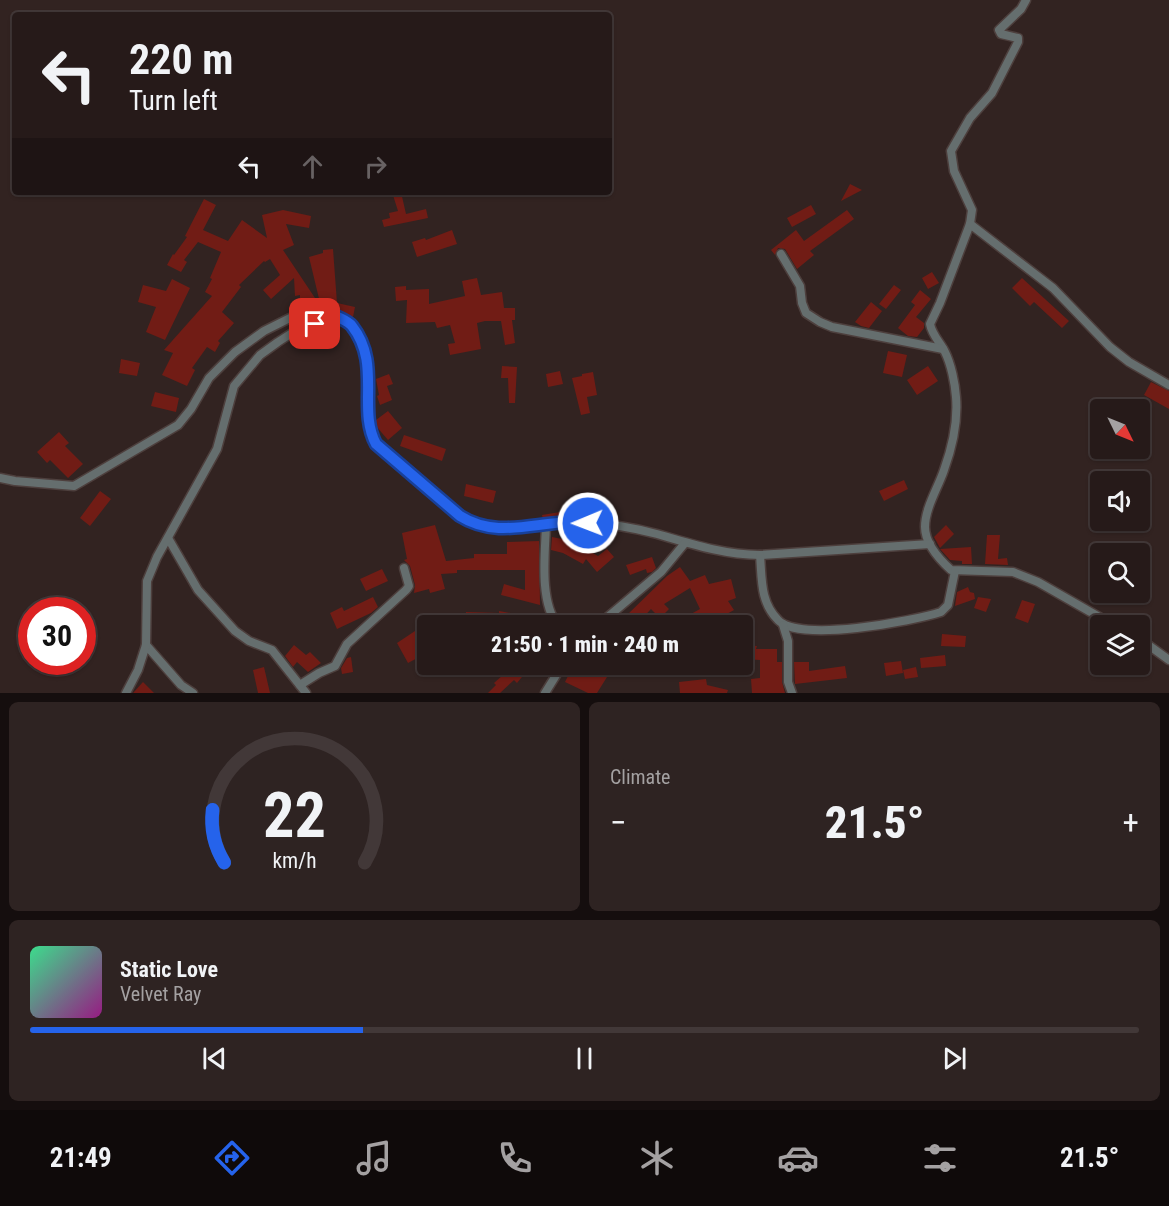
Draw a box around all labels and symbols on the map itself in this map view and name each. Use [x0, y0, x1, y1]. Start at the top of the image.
pin [289, 298, 340, 349]
north arrow [1090, 399, 1150, 459]
position arrow [556, 491, 620, 555]
speed limit sign: 30 [18, 597, 96, 675]

